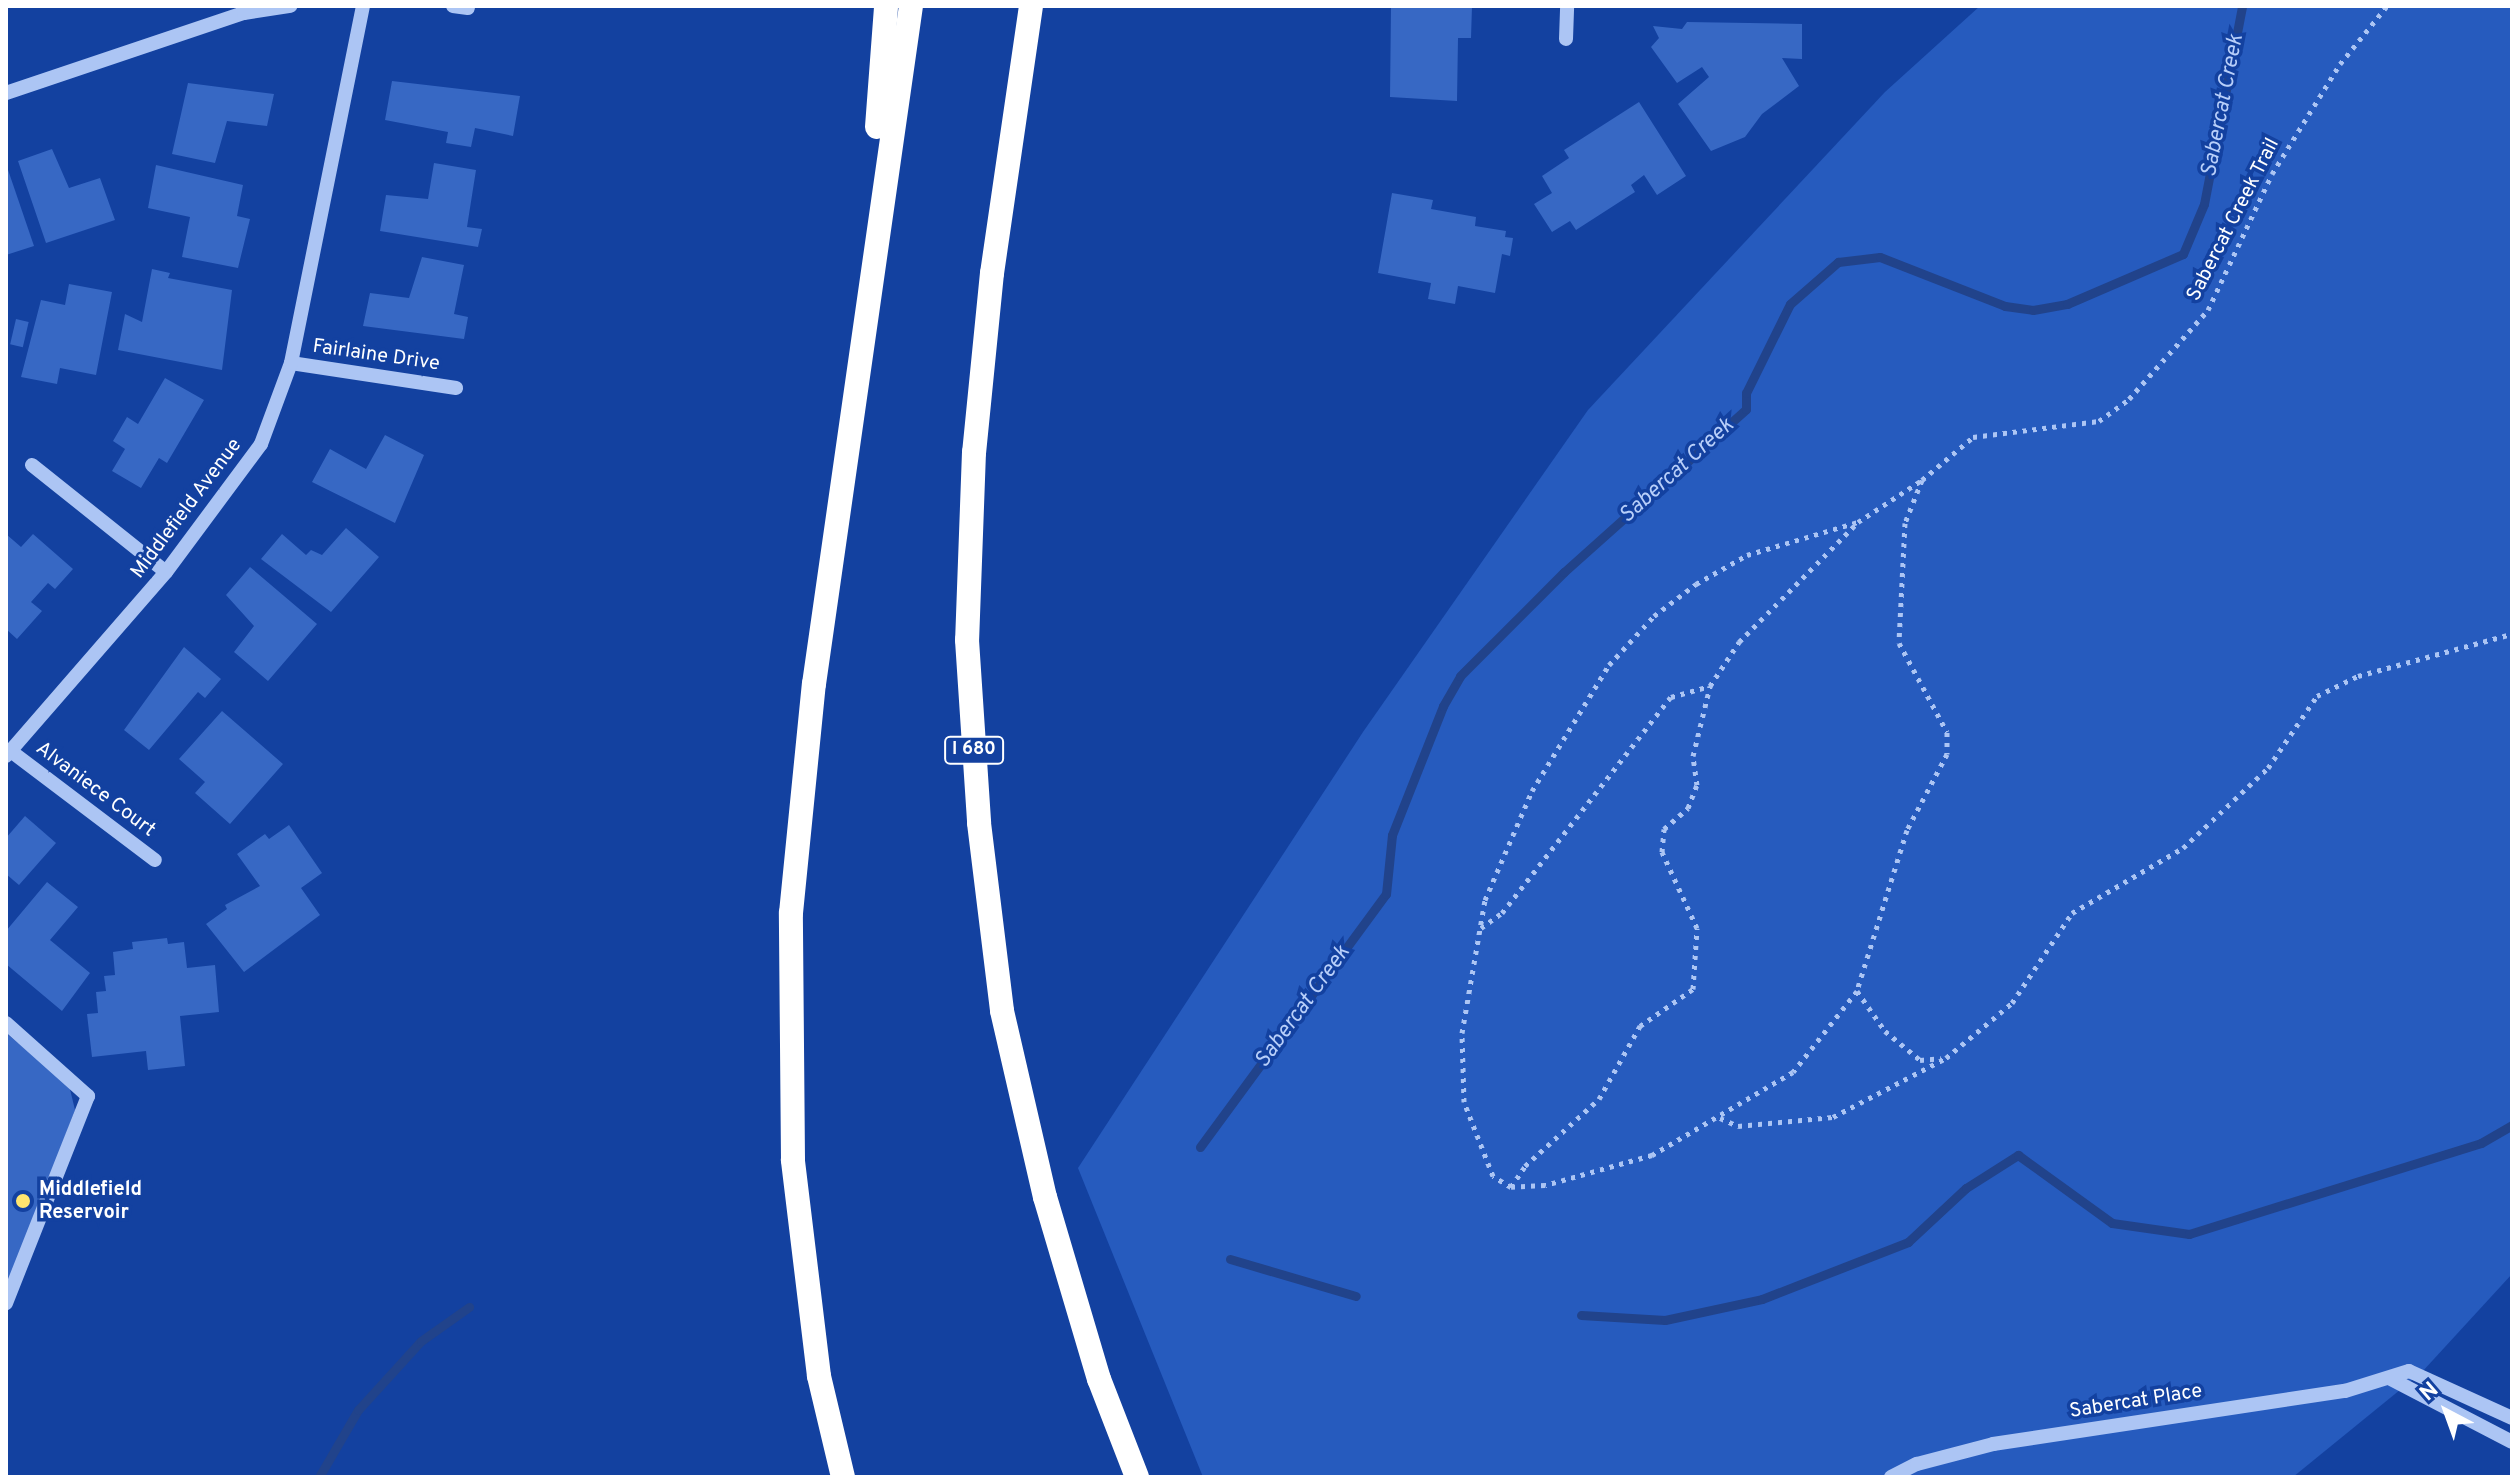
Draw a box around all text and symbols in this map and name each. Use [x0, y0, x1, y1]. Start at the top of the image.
water label: Sabercat Creek [2196, 32, 2250, 180]
street label: Sabercat Creek Trail [2182, 134, 2286, 306]
street label: Fairlaine Drive [311, 335, 441, 377]
water label: Sabercat Creek [1614, 413, 1740, 529]
street label: Middlefield Avenue [126, 434, 248, 584]
road number: I 680 [944, 736, 1004, 764]
street label: Alvaniece Court [30, 737, 160, 843]
water label: Sabercat Creek [1250, 941, 1356, 1073]
place label: Middlefield Reservoir [39, 1178, 142, 1225]
marker: Middlefield Reservoir [14, 1192, 32, 1210]
north arrow [2406, 1371, 2486, 1451]
text: N [2415, 1377, 2445, 1408]
street label: Sabercat Place [2068, 1380, 2204, 1424]

